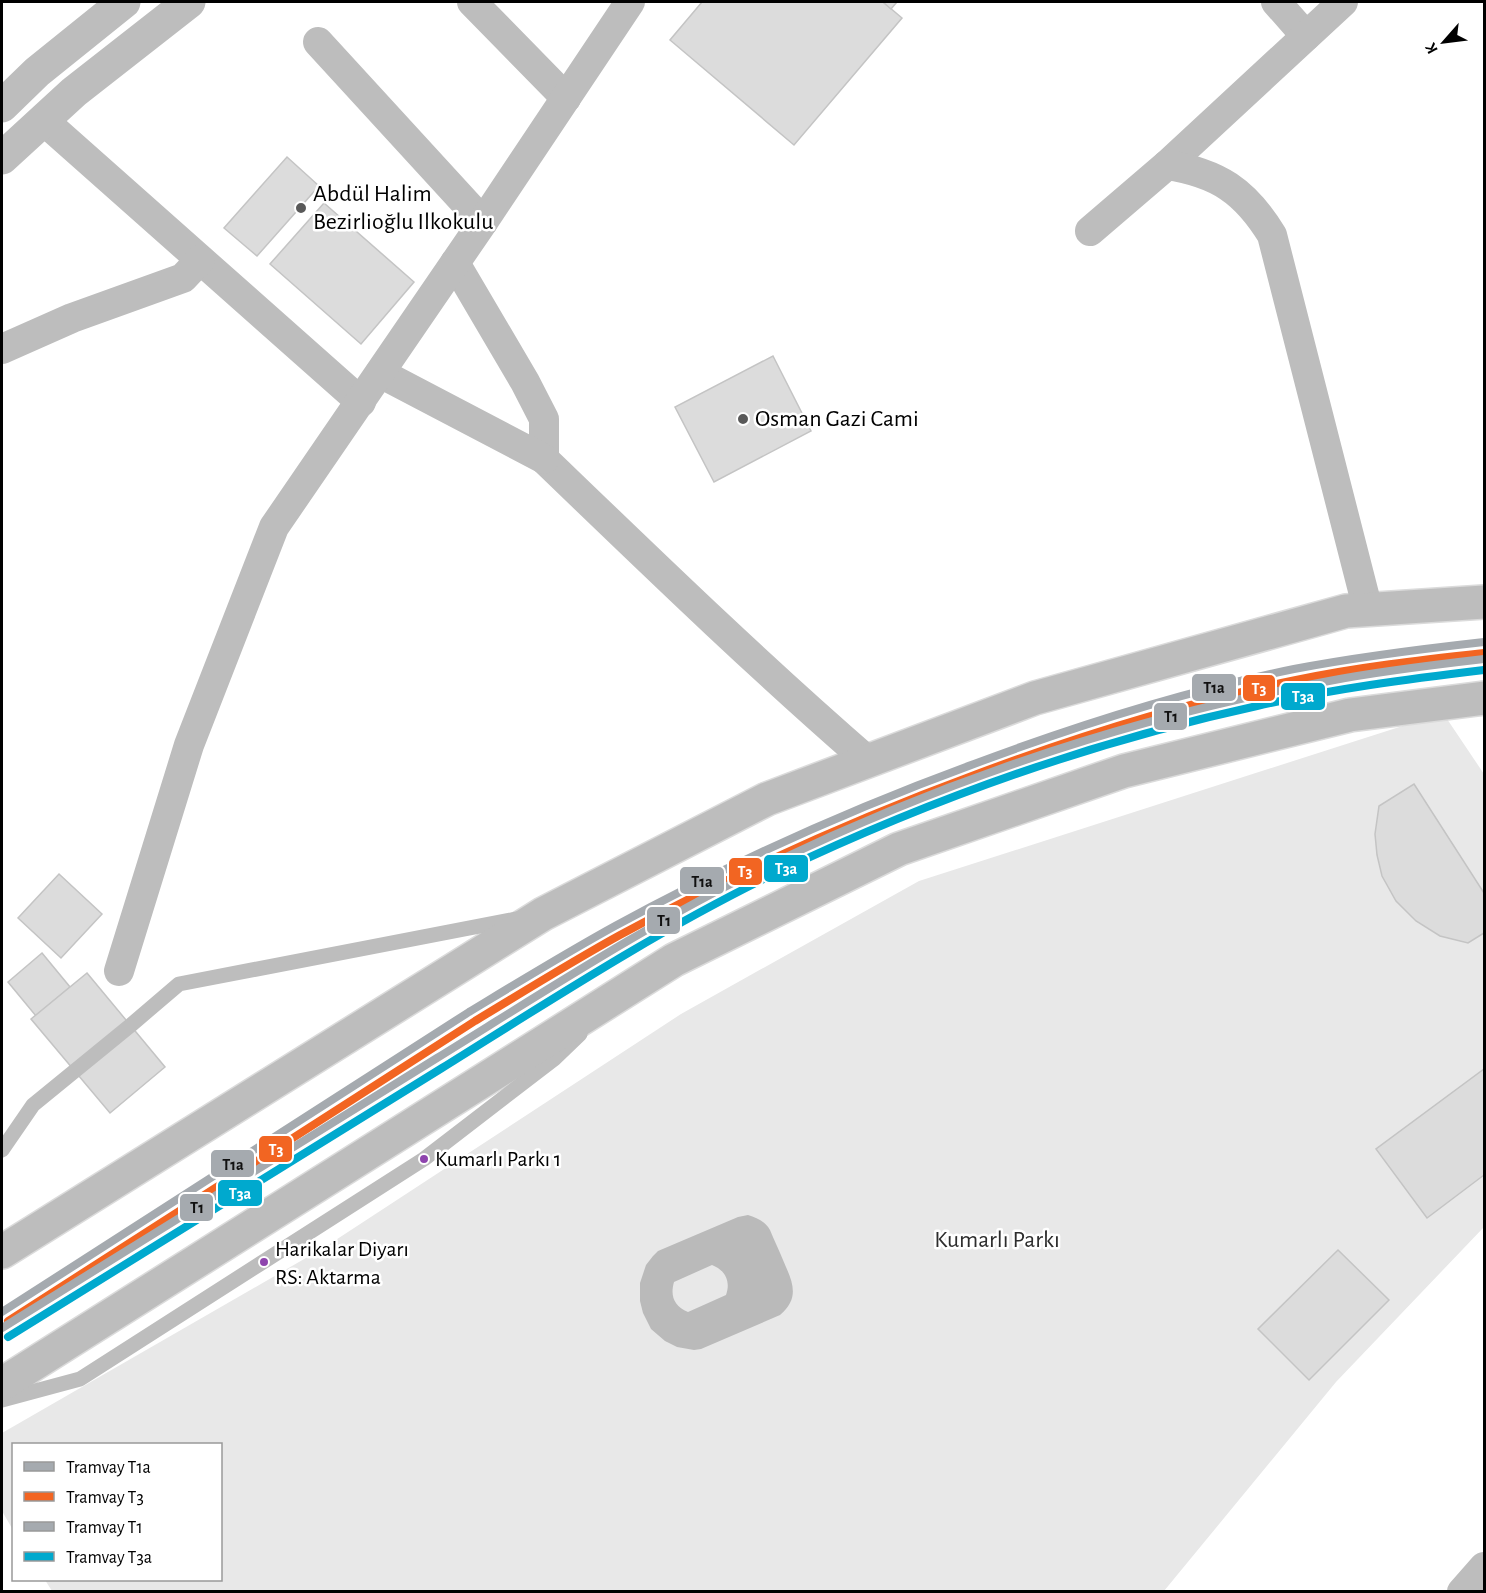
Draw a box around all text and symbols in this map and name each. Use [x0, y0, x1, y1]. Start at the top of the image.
north arrow [1414, 12, 1474, 72]
text: K [1422, 40, 1441, 56]
place label: Abdül Halim Bezirlioğlu Ilkokulu [313, 182, 494, 234]
marker: Abdül Halim Bezirlioğlu Ilkokulu [294, 201, 308, 215]
place label: Osman Gazi Cami [755, 407, 919, 431]
marker: Osman Gazi Cami [736, 412, 750, 426]
line badge: T1a [1191, 673, 1237, 702]
line badge: T3 [1242, 674, 1276, 702]
text: T1a [1203, 680, 1225, 696]
text: T3 [1252, 681, 1267, 697]
line badge: T3a [1280, 682, 1326, 711]
text: T3a [1292, 689, 1315, 705]
line badge: T1 [1153, 702, 1188, 731]
text: T1 [1164, 709, 1178, 725]
line badge: T3a [763, 854, 809, 883]
line badge: T3 [728, 857, 763, 886]
text: T3a [775, 861, 798, 877]
text: T3 [738, 864, 753, 880]
line badge: T1a [679, 866, 725, 895]
text: T1a [691, 874, 713, 890]
line badge: T1 [646, 906, 681, 935]
text: T1 [657, 913, 671, 929]
line badge: T3 [258, 1135, 293, 1163]
text: T3 [269, 1142, 284, 1158]
place label: Kumarlı Parkı 1 [435, 1148, 561, 1170]
line badge: T1a [210, 1149, 255, 1178]
marker: Kumarlı Parkı 1 [418, 1153, 430, 1165]
text: T1a [222, 1157, 244, 1173]
line badge: T3a [217, 1179, 263, 1207]
text: T3a [229, 1186, 252, 1202]
line badge: T1 [179, 1193, 214, 1222]
text: T1 [190, 1200, 204, 1216]
park label: Kumarlı Parkı [934, 1228, 1060, 1252]
place label: Harikalar Diyarı RS: Aktarma [275, 1238, 409, 1288]
marker: Harikalar Diyarı RS: Aktarma [258, 1256, 270, 1268]
legend [12, 1443, 222, 1581]
text: Tramvay T1a [66, 1459, 151, 1477]
text: Tramvay T3 [66, 1489, 144, 1507]
text: Tramvay T1 [66, 1519, 143, 1537]
text: Tramvay T3a [66, 1549, 152, 1567]

